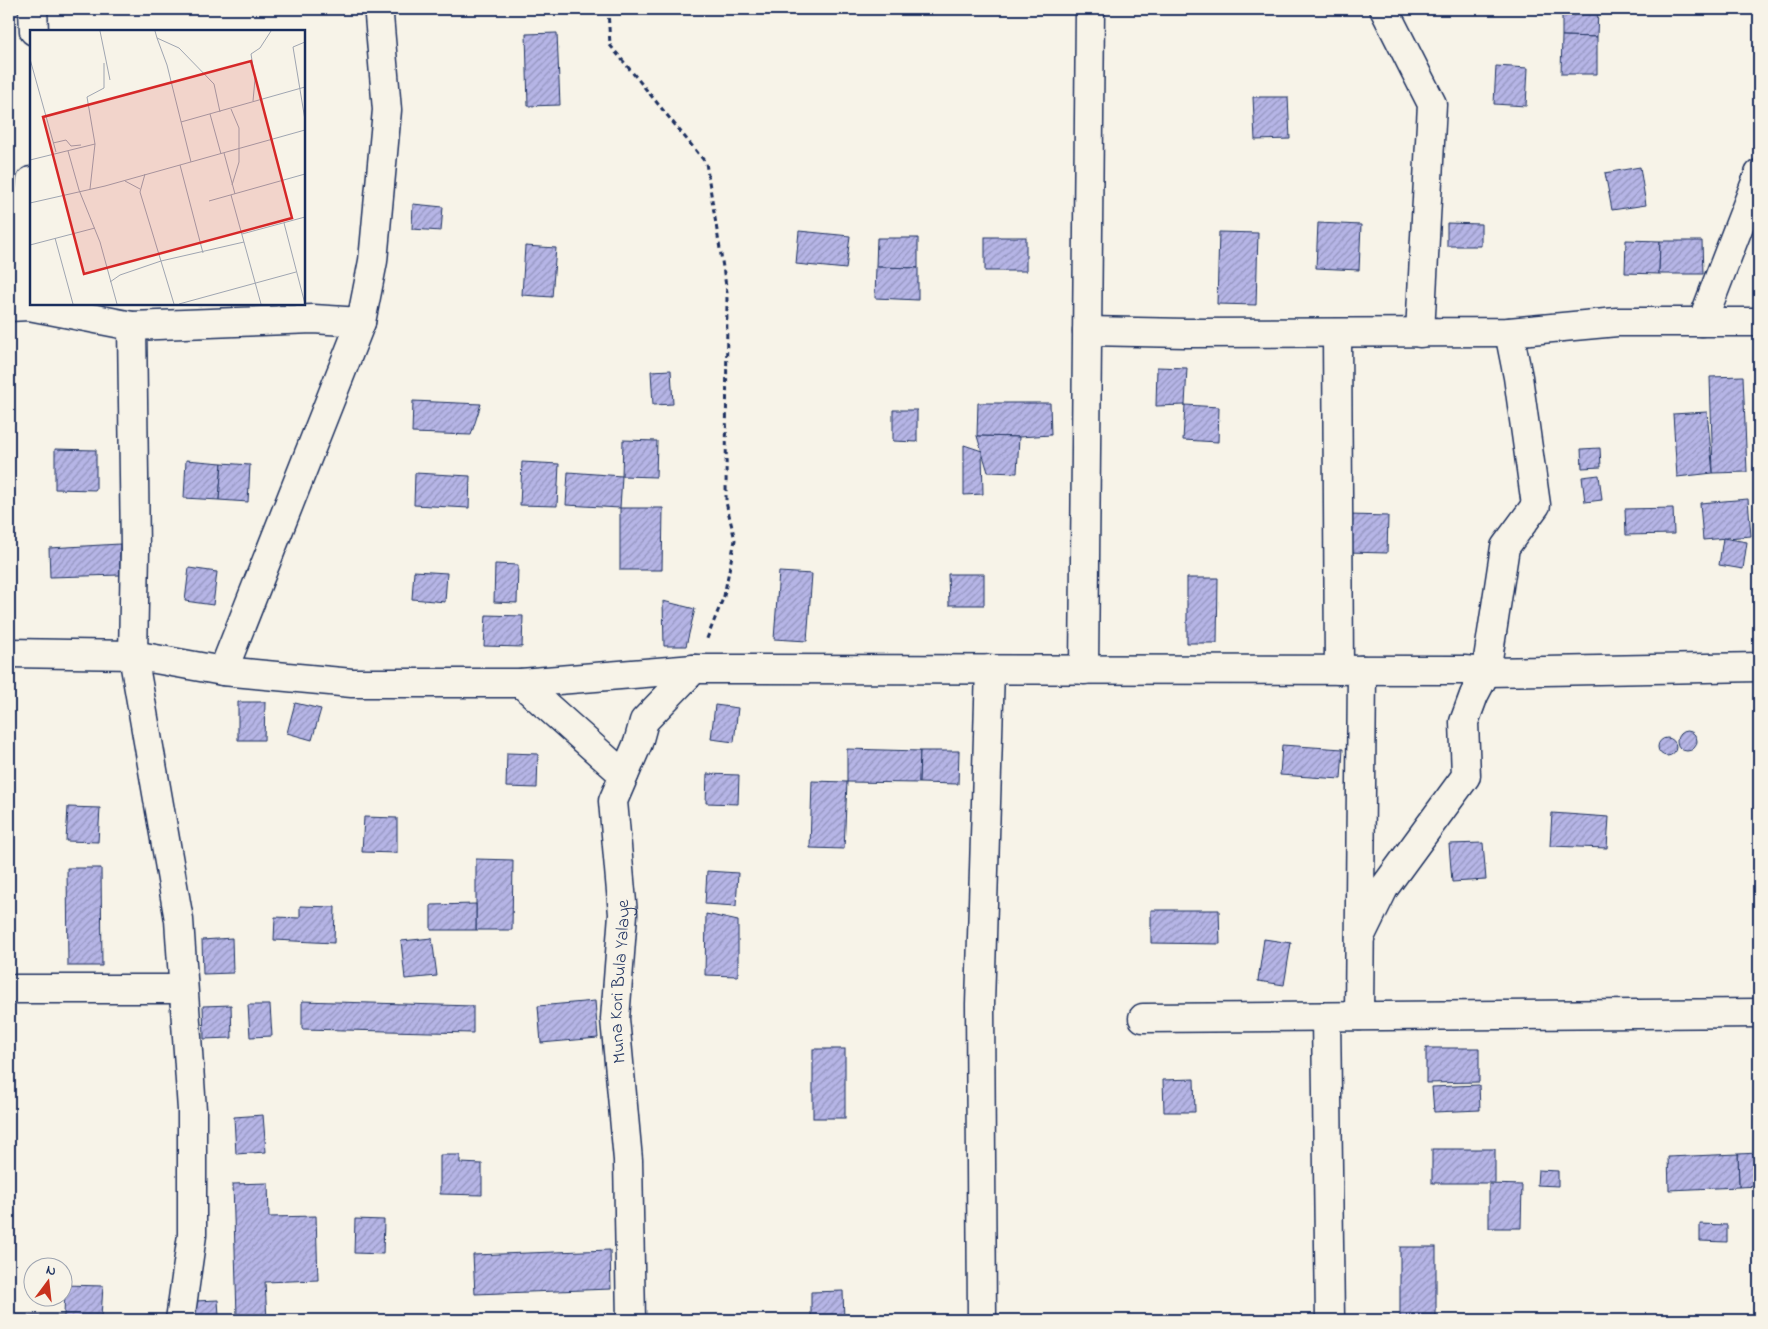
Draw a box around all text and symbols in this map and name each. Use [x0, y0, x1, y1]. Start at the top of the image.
inset map [30, 30, 305, 305]
street label: Muna Kori Bula Yalaye [604, 898, 638, 1065]
north arrow [22, 1256, 72, 1306]
text: N [44, 1260, 58, 1282]

